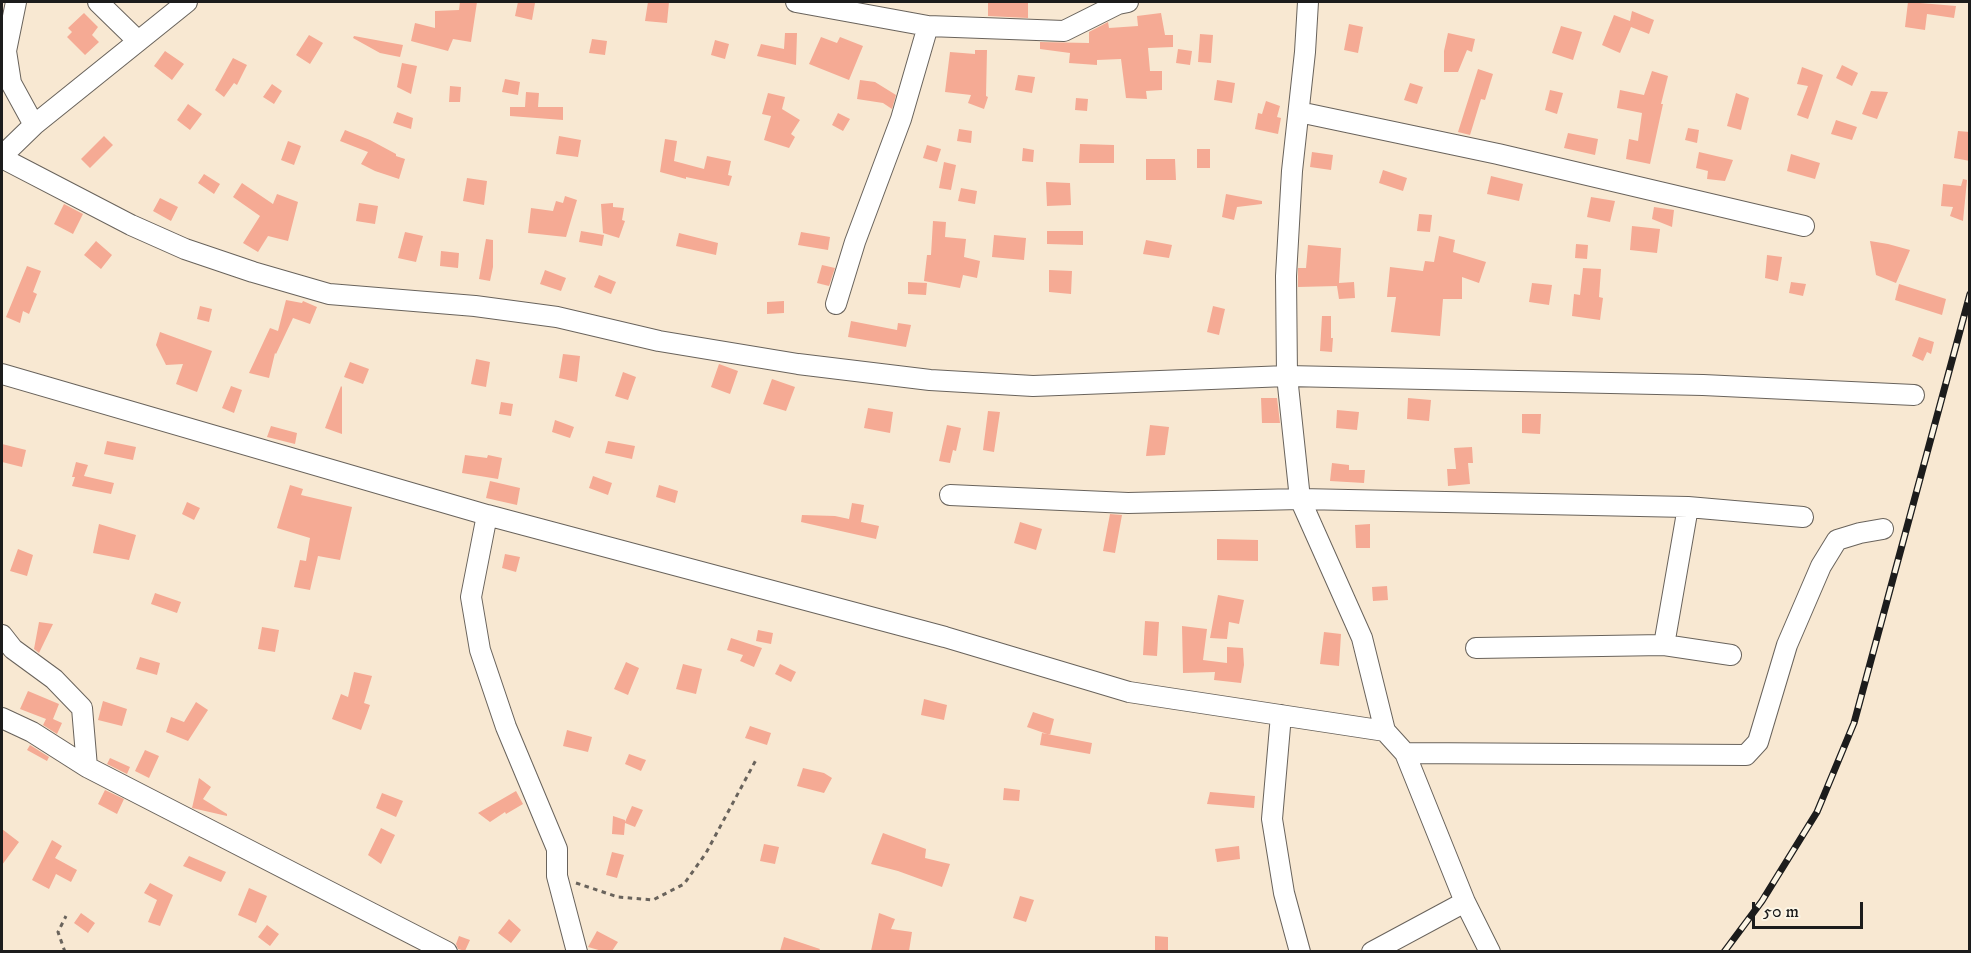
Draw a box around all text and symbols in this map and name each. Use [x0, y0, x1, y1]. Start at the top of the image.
scale bar [1755, 890, 1866, 928]
text: 50 m [1763, 901, 1799, 923]

